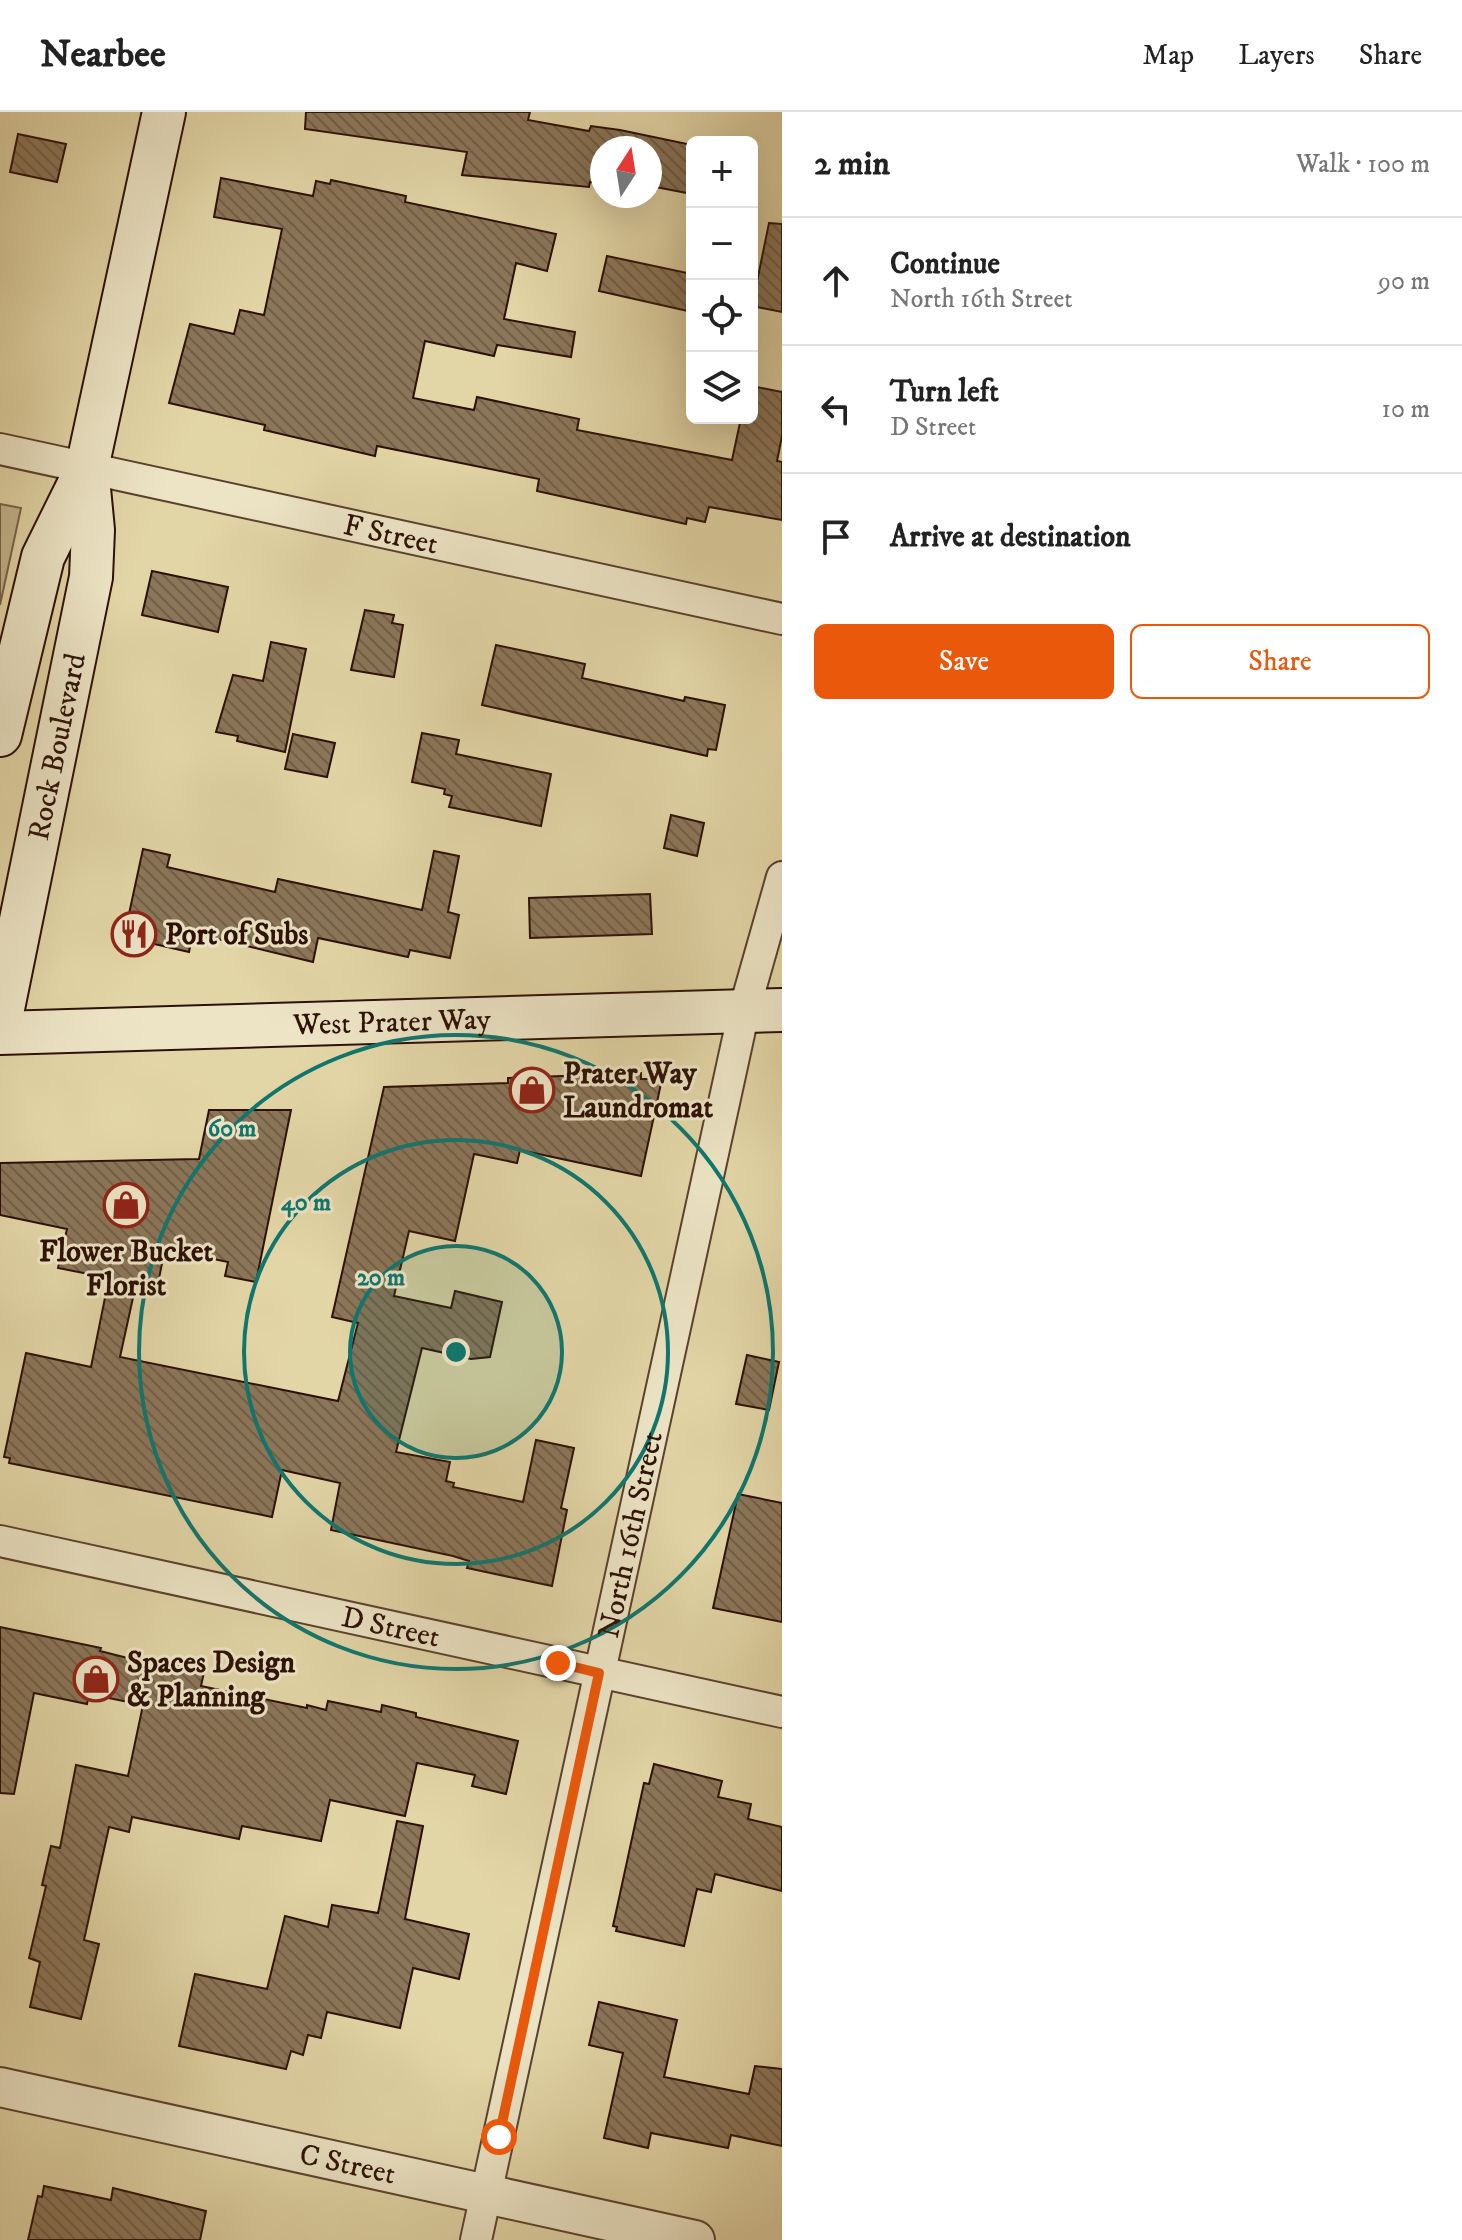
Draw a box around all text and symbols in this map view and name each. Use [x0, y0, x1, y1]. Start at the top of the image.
text: Nearbee [40, 31, 166, 79]
text: Map [1143, 38, 1194, 73]
text: Layers [1238, 38, 1315, 73]
text: Share [1359, 38, 1422, 73]
north arrow [590, 136, 662, 208]
map controls [686, 136, 758, 424]
button: + [686, 136, 758, 208]
text: 2 min [814, 143, 890, 185]
text: Walk · 100 m [1296, 148, 1430, 181]
button: − [686, 208, 758, 280]
text: Continue [890, 246, 1000, 283]
icon: ahead [814, 259, 858, 303]
text: 90 m [1378, 265, 1430, 298]
button: locate [686, 280, 758, 352]
text: North 16th Street [890, 283, 1073, 316]
button: layers [686, 352, 758, 424]
text: Turn left [890, 374, 999, 411]
icon: left [814, 387, 858, 431]
text: 10 m [1381, 393, 1430, 426]
text: D Street [890, 411, 976, 444]
street label: F Street [340, 507, 441, 564]
icon: arrive [814, 515, 858, 559]
text: Arrive at destination [890, 519, 1131, 556]
button: Save [814, 624, 1114, 699]
button: Share [1130, 624, 1430, 699]
street label: Rock Boulevard [21, 650, 95, 844]
restaurant icon: Port of Subs [110, 910, 158, 958]
place label: Port of Subs [165, 917, 308, 954]
street label: West Prater Way [291, 1002, 492, 1044]
place label: Prater Way Laundromat [563, 1056, 713, 1127]
shop icon: Prater Way Laundromat [508, 1066, 556, 1114]
text: 60 m [208, 1114, 256, 1144]
shop icon: Flower Bucket Florist [102, 1181, 150, 1229]
text: 40 m [281, 1188, 331, 1218]
place label: Flower Bucket Florist [39, 1234, 213, 1305]
text: 20 m [357, 1263, 405, 1293]
centre of rings [442, 1338, 470, 1366]
street label: North 16th Street [591, 1428, 672, 1642]
street label: D Street [338, 1599, 443, 1657]
place label: Spaces Design & Planning [127, 1645, 295, 1716]
route end [540, 1645, 576, 1681]
shop icon: Spaces Design & Planning [72, 1655, 120, 1703]
route start [481, 2119, 517, 2155]
street label: C Street [296, 2136, 399, 2194]

